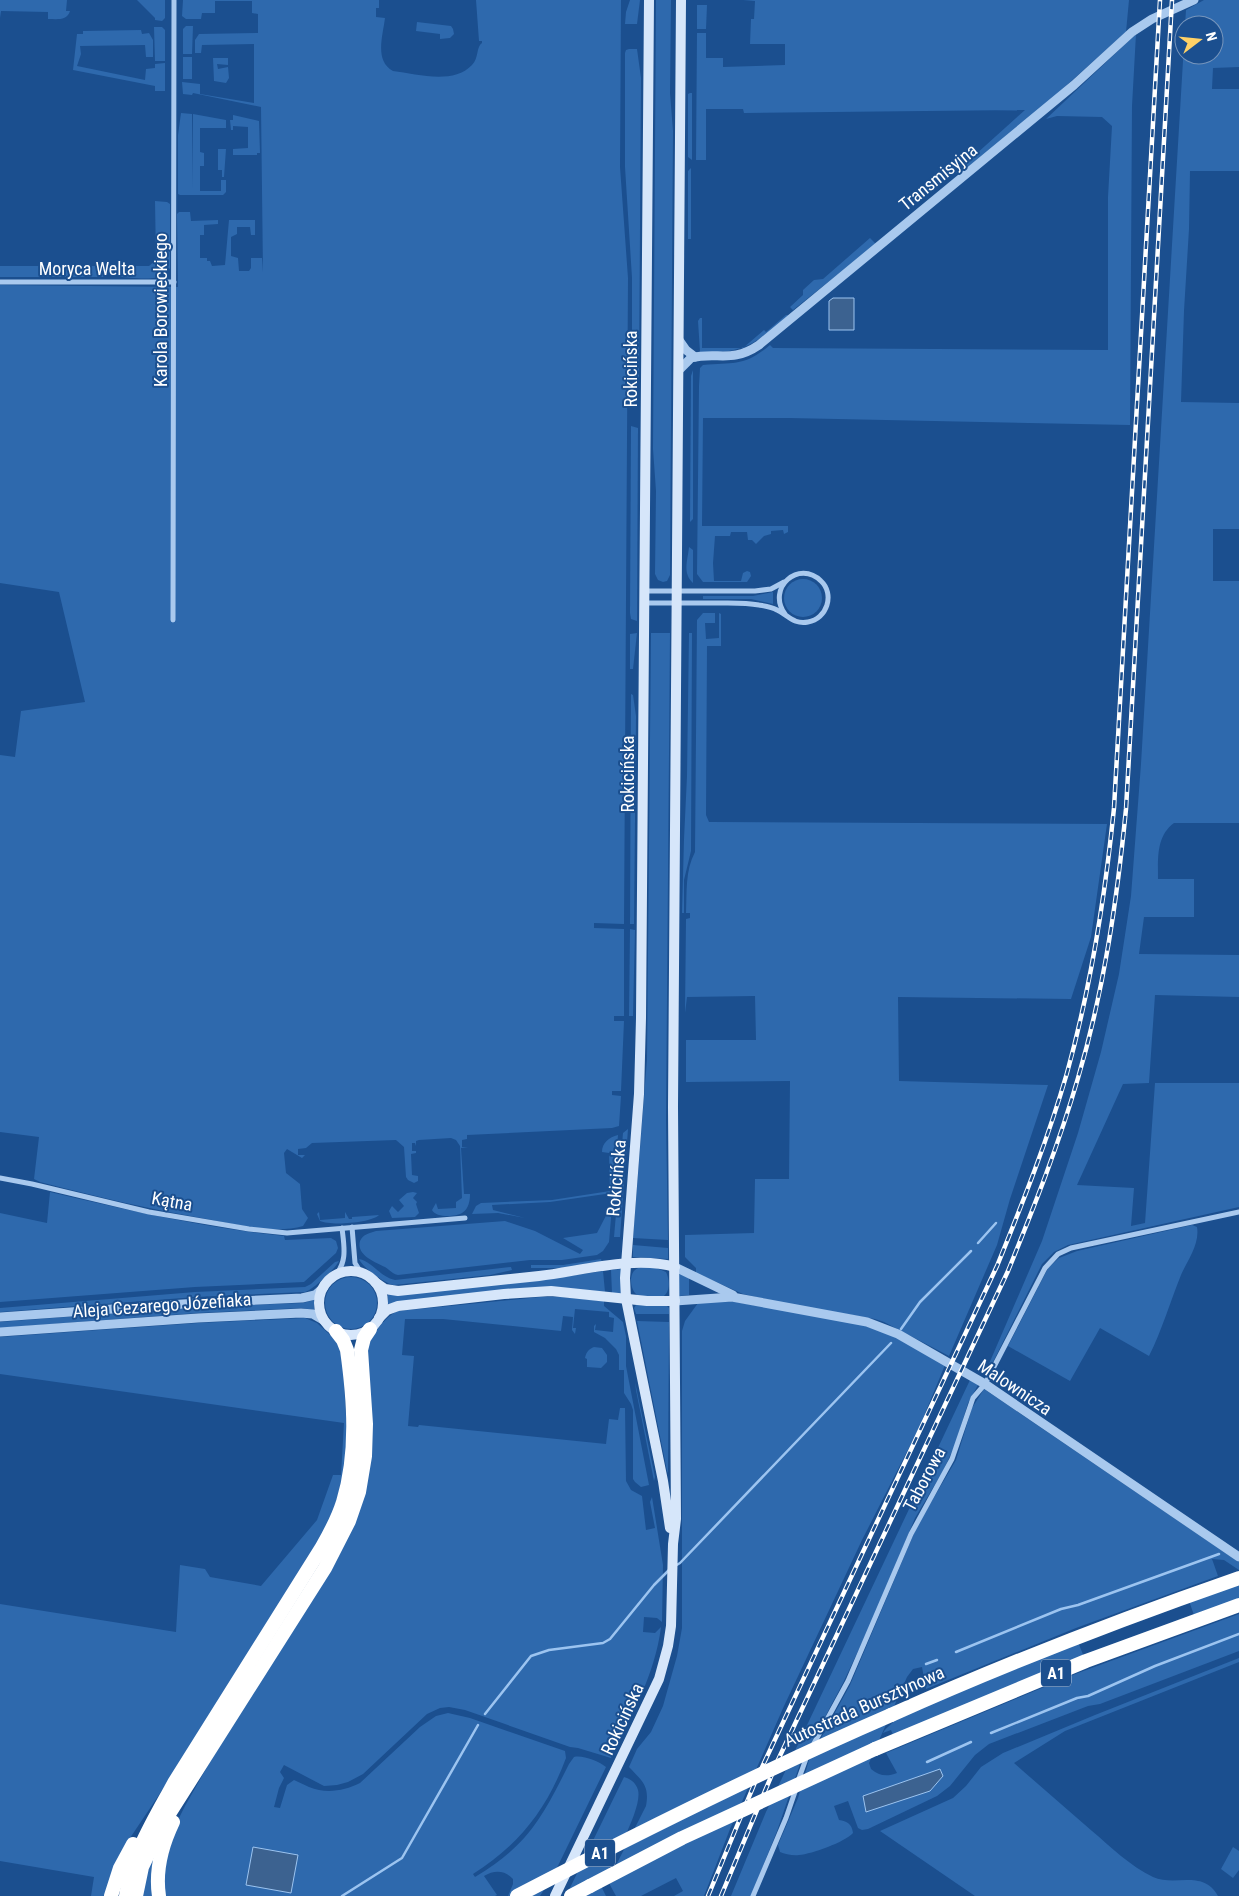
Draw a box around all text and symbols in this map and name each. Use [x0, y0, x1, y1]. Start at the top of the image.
north arrow [1174, 15, 1224, 65]
text: N [1203, 30, 1220, 43]
street label: Transmisyjna [895, 139, 981, 215]
street label: Karola Borowieckiego [150, 233, 171, 387]
street label: Moryca Welta [39, 258, 135, 279]
street label: Rokicińska [620, 331, 641, 407]
street label: Rokicińska [617, 736, 638, 812]
street label: Rokicińska [602, 1139, 630, 1217]
street label: Kątna [150, 1187, 194, 1215]
street label: Aleja Cezarego Józefiaka [72, 1288, 252, 1322]
street label: Malownicza [974, 1355, 1056, 1419]
street label: Taborowa [898, 1443, 950, 1515]
road number: A1 [1041, 1660, 1071, 1686]
street label: Autostrada Bursztynowa [781, 1661, 947, 1751]
street label: Rokicińska [596, 1680, 648, 1758]
road number: A1 [585, 1840, 615, 1866]

